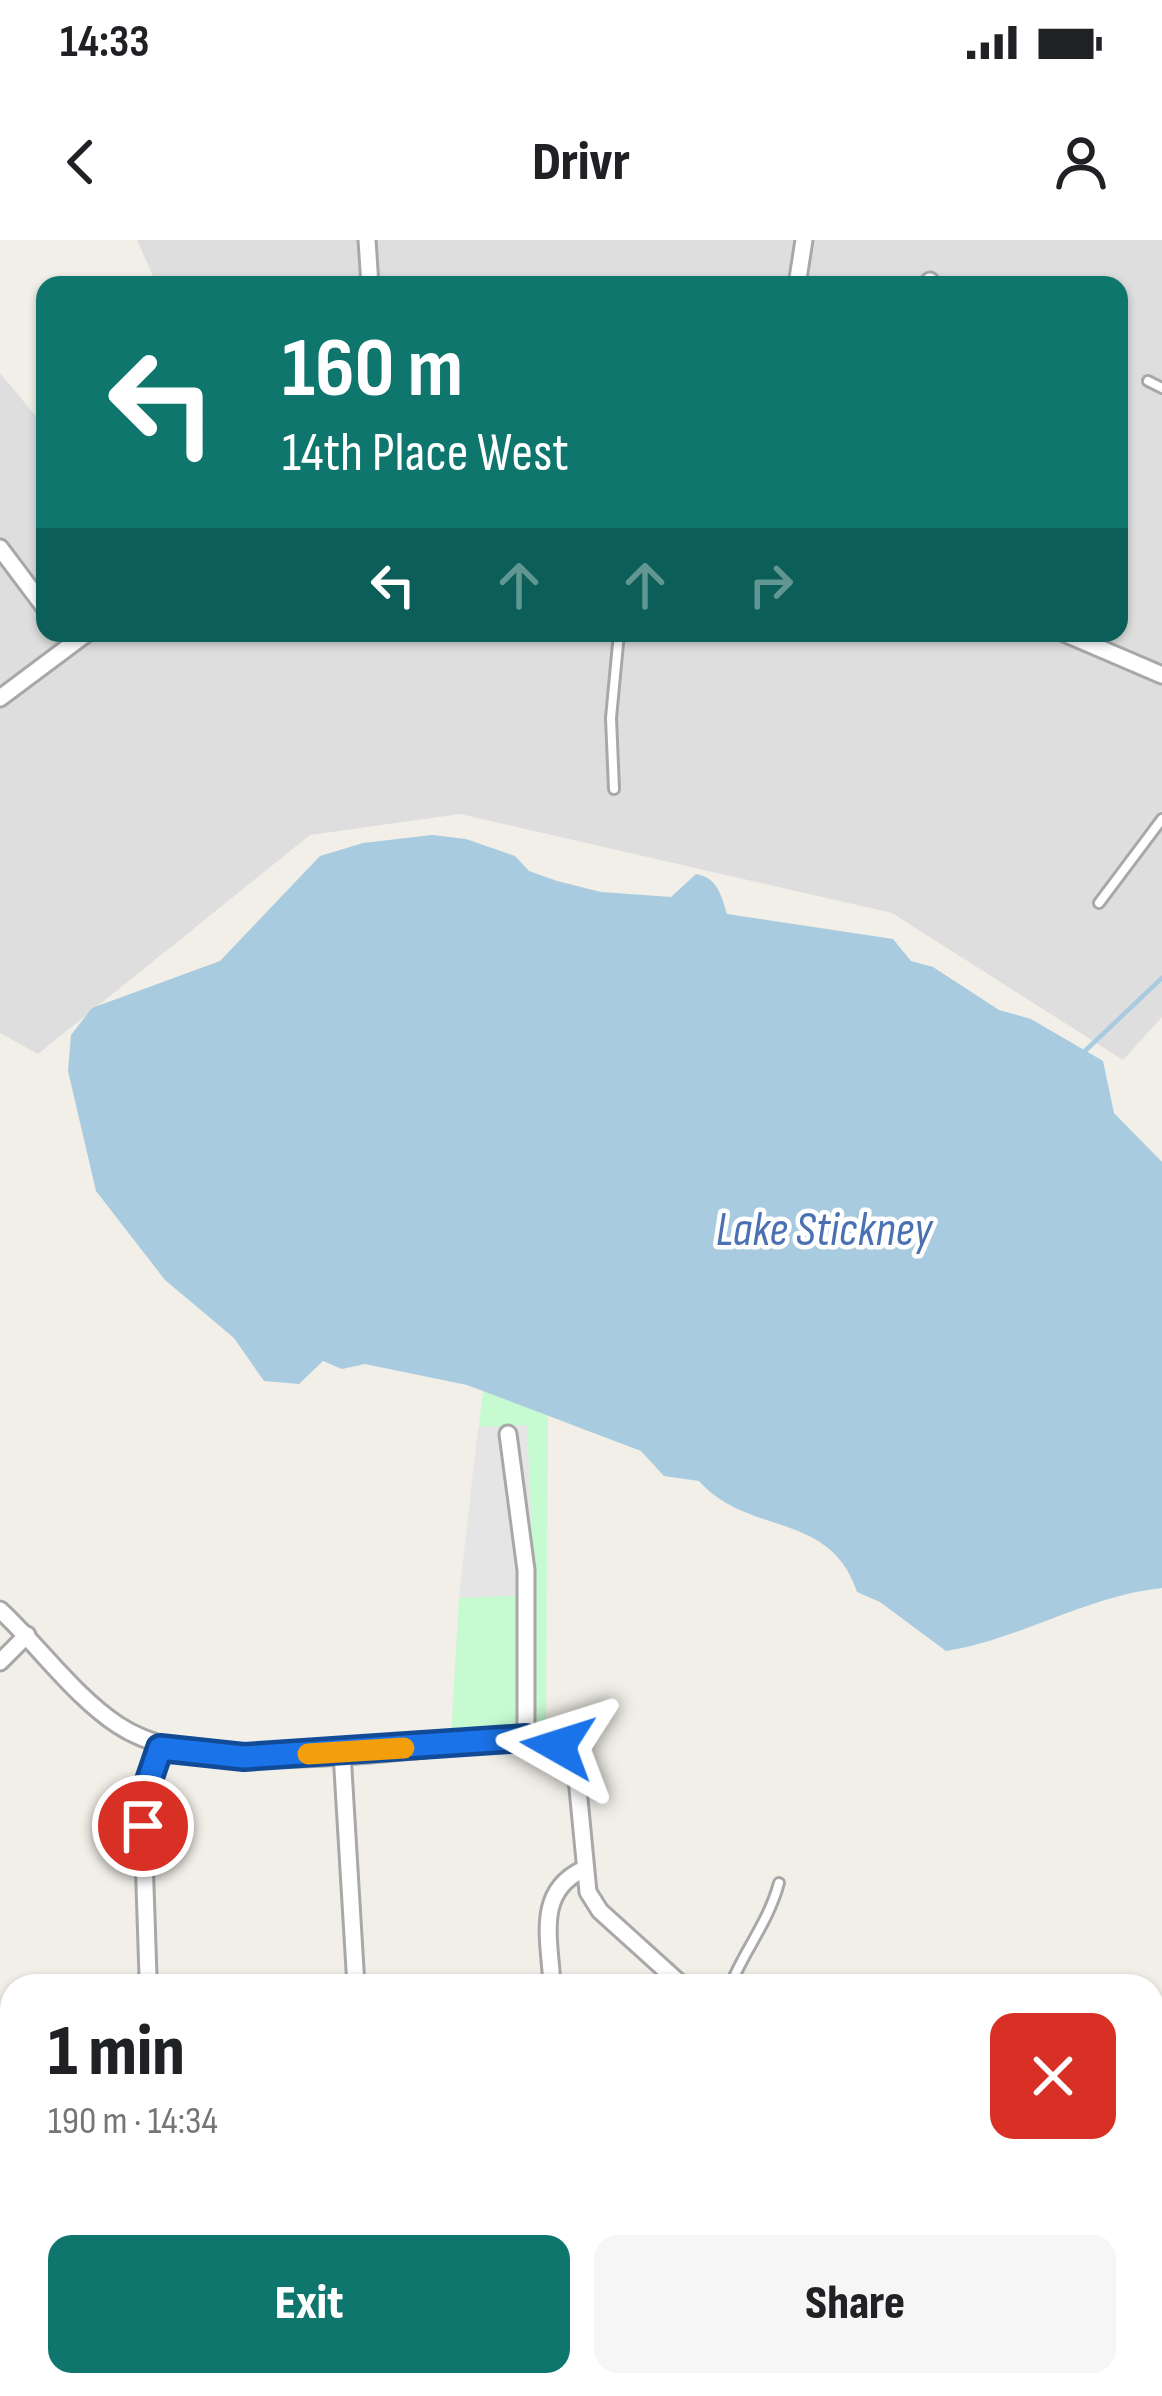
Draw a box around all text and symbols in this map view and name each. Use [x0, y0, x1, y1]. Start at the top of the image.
text: 14:33 [60, 15, 149, 70]
icon: back [48, 129, 114, 195]
icon: person [1048, 129, 1114, 195]
text: Drivr [532, 130, 630, 195]
text: 160 m [282, 319, 463, 420]
icon: left [84, 324, 240, 480]
text: 14th Place West [282, 421, 569, 486]
icon: left [360, 552, 426, 618]
icon: ahead [486, 552, 552, 618]
icon: ahead [612, 552, 678, 618]
icon: right [738, 552, 804, 618]
water label: Lake Stickney [716, 1202, 934, 1259]
position arrow [495, 1683, 621, 1809]
pin [92, 1775, 194, 1877]
icon: arrive [110, 1793, 176, 1859]
text: 1 min [48, 2009, 185, 2096]
button: close [990, 2013, 1116, 2139]
text: 190 m · 14:34 [48, 2098, 218, 2145]
button: Exit [48, 2235, 570, 2373]
button: Share [594, 2235, 1116, 2373]

